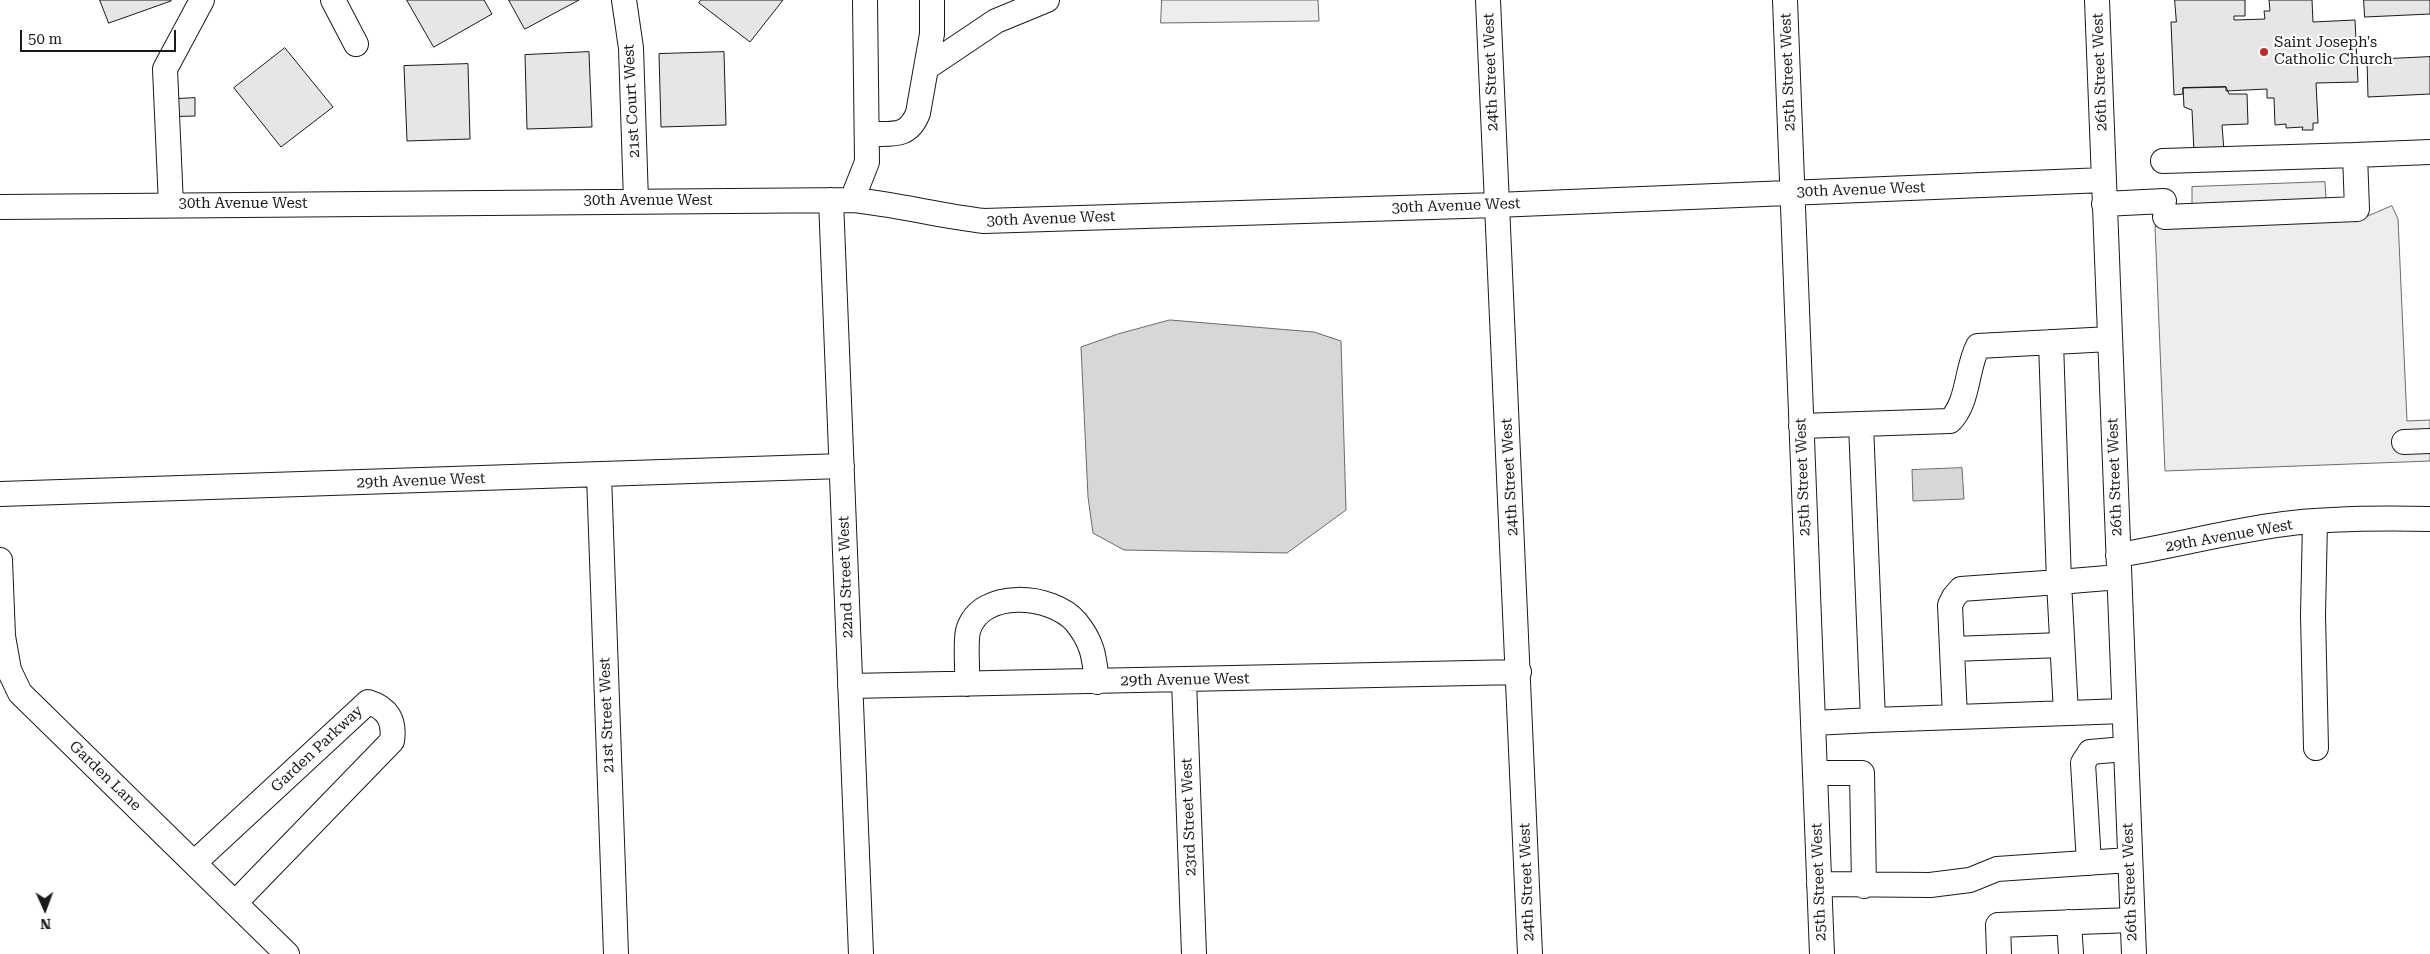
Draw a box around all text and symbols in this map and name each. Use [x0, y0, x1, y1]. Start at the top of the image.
street label: 24th Street West [1480, 13, 1502, 131]
street label: 25th Street West [1777, 13, 1799, 131]
street label: 26th Street West [2089, 13, 2111, 131]
scale bar [22, 20, 179, 52]
text: 50 m [28, 30, 62, 48]
place label: Saint Joseph's Catholic Church [2274, 34, 2393, 69]
street label: 21st Court West [620, 44, 644, 158]
marker: Saint Joseph's Catholic Church [2258, 46, 2270, 58]
street label: 30th Avenue West [1796, 179, 1926, 201]
street label: 30th Avenue West [584, 192, 712, 210]
street label: 30th Avenue West [179, 195, 307, 213]
street label: 30th Avenue West [1391, 195, 1521, 217]
street label: 30th Avenue West [986, 208, 1116, 230]
street label: 24th Street West [1498, 417, 1522, 537]
street label: 25th Street West [1792, 418, 1814, 536]
street label: 26th Street West [2104, 418, 2126, 536]
street label: 29th Avenue West [356, 470, 486, 492]
street label: 22nd Street West [835, 516, 857, 638]
street label: 29th Avenue West [2164, 516, 2294, 556]
street label: 21st Street West [596, 657, 618, 773]
street label: 29th Avenue West [1120, 670, 1250, 690]
street label: Garden Parkway [267, 702, 367, 796]
street label: Garden Lane [65, 737, 145, 815]
street label: 23rd Street West [1178, 757, 1200, 877]
street label: 24th Street West [1516, 823, 1538, 941]
street label: 25th Street West [1808, 823, 1830, 941]
street label: 26th Street West [2119, 823, 2141, 941]
north arrow [20, 884, 70, 934]
text: N [40, 916, 51, 932]

